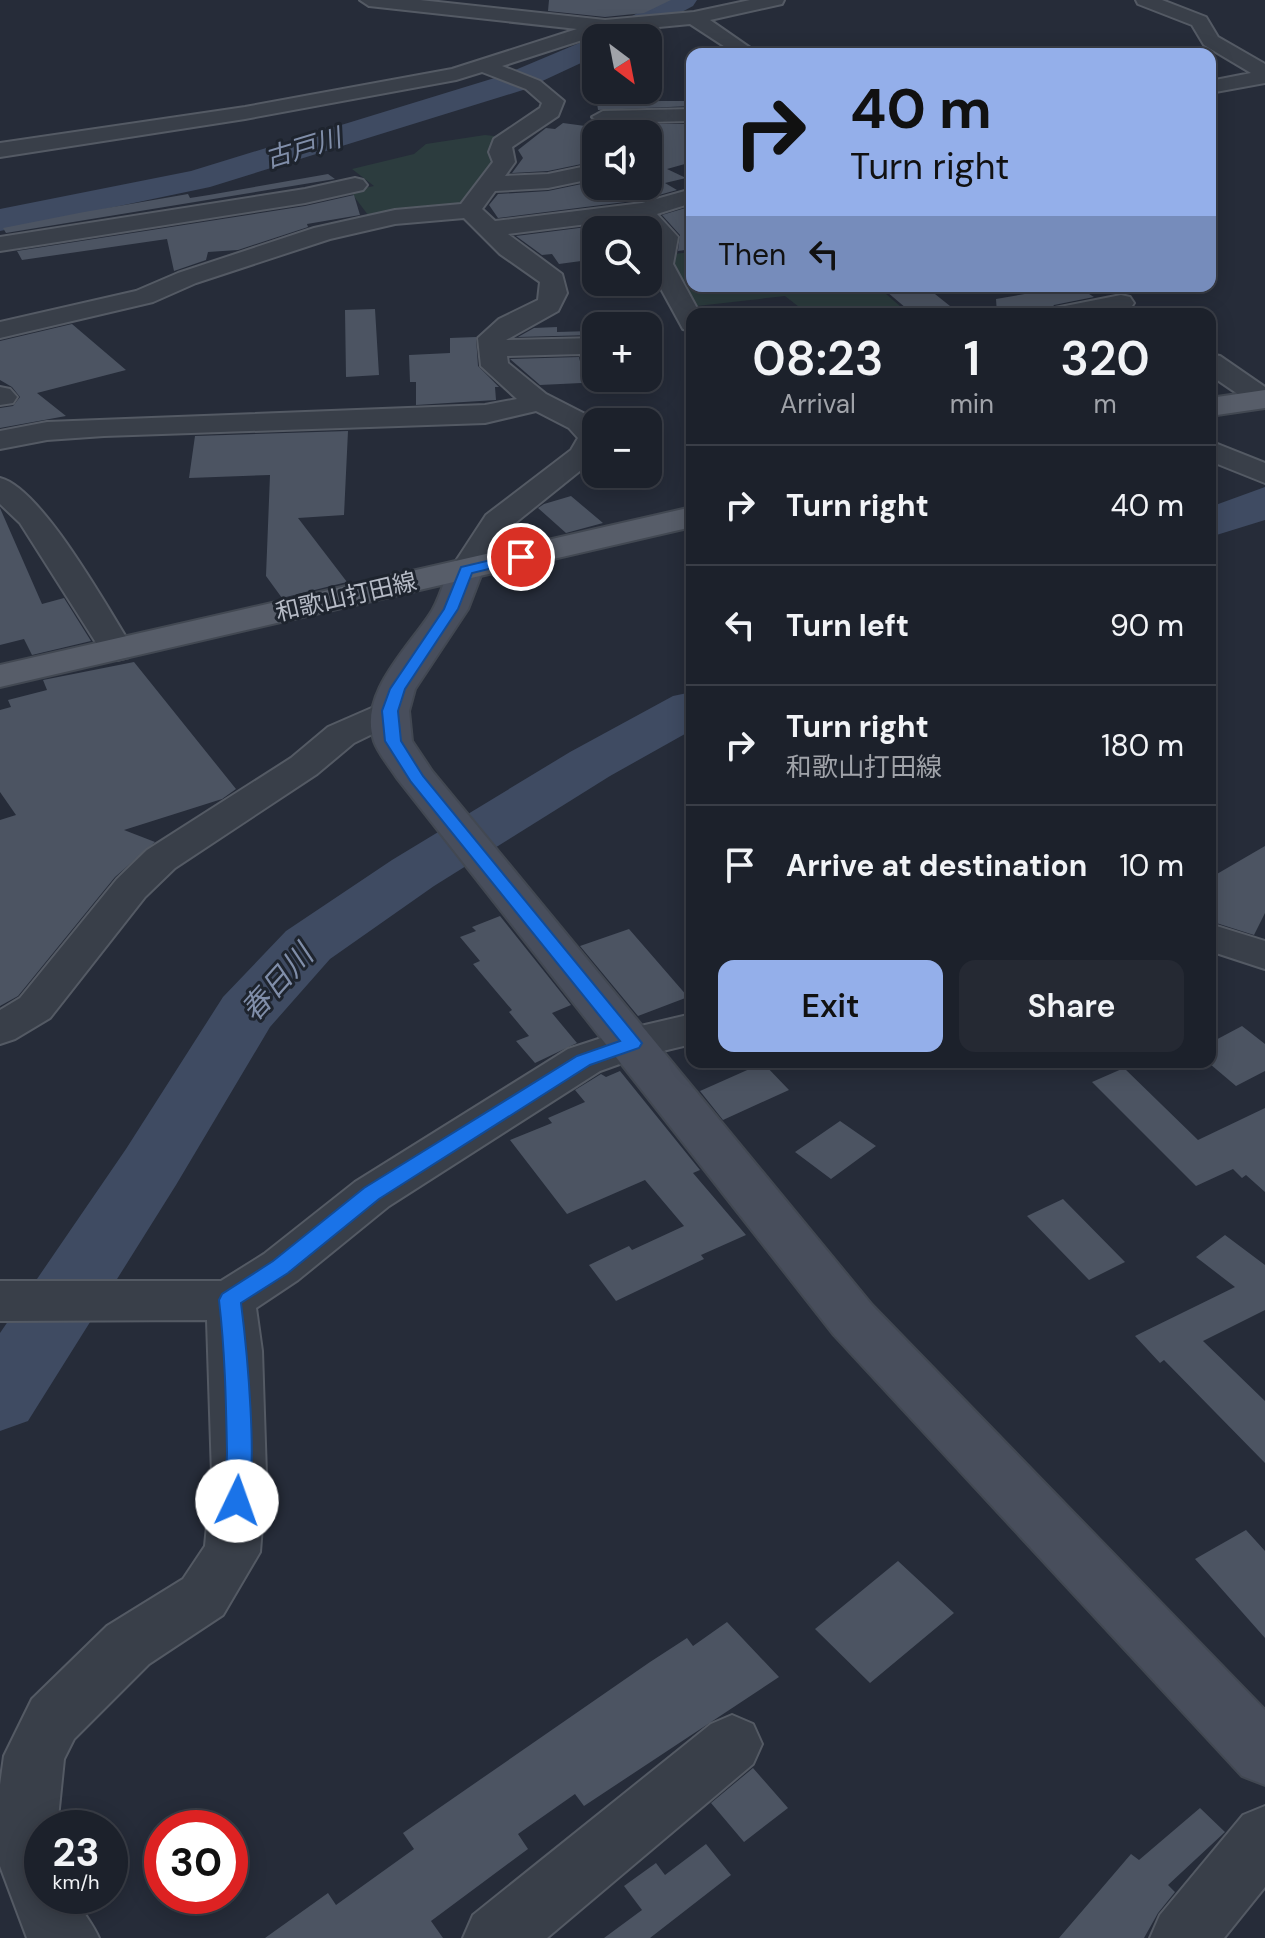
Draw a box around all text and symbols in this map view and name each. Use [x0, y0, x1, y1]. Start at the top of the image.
north arrow [582, 24, 662, 104]
map controls [582, 24, 662, 488]
text: 40 m [850, 72, 992, 145]
icon: right [718, 80, 822, 184]
water label: 古戸川 [261, 119, 348, 176]
button: sound [582, 120, 662, 200]
text: Turn right [850, 143, 1009, 190]
button: search [582, 216, 662, 296]
icon: left [802, 232, 846, 276]
text: Then [718, 235, 786, 274]
button: + [582, 312, 662, 392]
text: 08:23 [752, 327, 884, 390]
text: 1 [964, 327, 980, 390]
text: 320 [1060, 327, 1150, 390]
text: Arrival [780, 387, 856, 421]
text: min [950, 387, 994, 421]
text: m [1093, 387, 1117, 421]
button: − [582, 408, 662, 488]
icon: right [718, 483, 762, 527]
text: Turn right [786, 486, 929, 525]
text: 40 m [1111, 486, 1184, 525]
pin [487, 523, 555, 591]
icon: arrive [499, 535, 543, 579]
street label: 和歌山打田線 [272, 565, 420, 628]
icon: left [718, 603, 762, 647]
text: Turn left [786, 606, 909, 645]
text: 90 m [1110, 606, 1184, 645]
text: Turn right [786, 707, 929, 746]
icon: right [718, 723, 762, 767]
text: 180 m [1101, 726, 1184, 765]
text: 和歌山打田線 [786, 750, 942, 784]
icon: arrive [718, 843, 762, 887]
text: Arrive at destination [786, 846, 1087, 885]
text: 10 m [1119, 846, 1184, 885]
water label: 春日川 [232, 934, 323, 1029]
button: Exit [718, 960, 943, 1052]
button: Share [959, 960, 1184, 1052]
position arrow [195, 1459, 279, 1543]
speed limit sign: 30 [144, 1810, 248, 1914]
text: 23 [52, 1826, 100, 1878]
text: km/h [52, 1869, 100, 1895]

